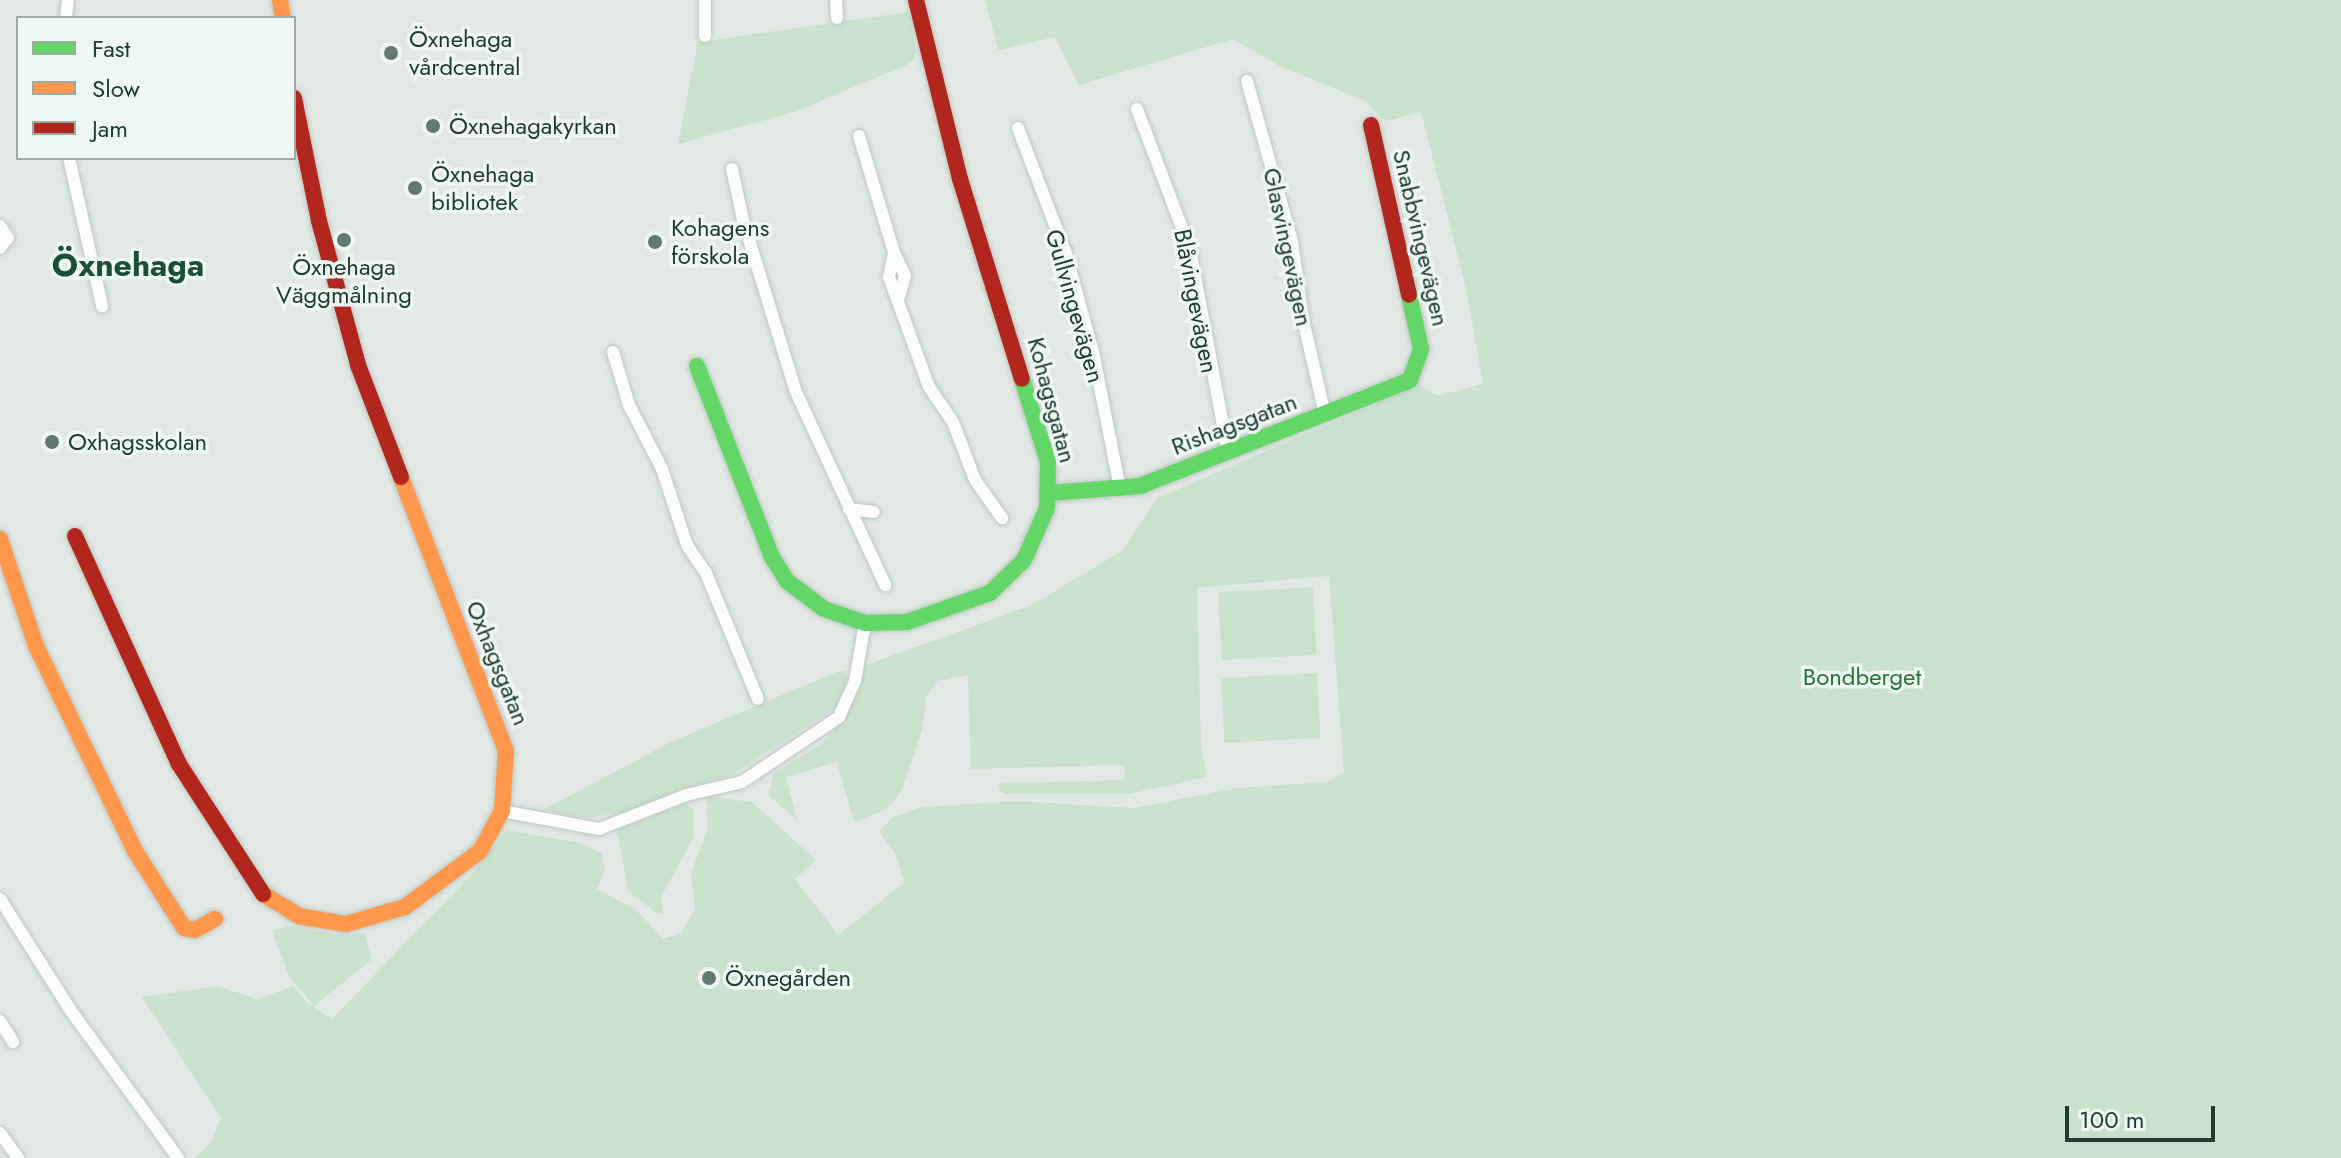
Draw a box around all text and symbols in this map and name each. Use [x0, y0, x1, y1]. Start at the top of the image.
legend [16, 16, 296, 160]
place label: Öxnehaga vårdcentral [409, 25, 521, 81]
text: Fast [92, 31, 130, 66]
marker: Öxnehaga vårdcentral [380, 42, 402, 64]
text: Slow [92, 71, 140, 106]
text: Jam [92, 111, 128, 146]
place label: Öxnehagakyrkan [449, 112, 617, 140]
marker: Öxnehagakyrkan [424, 117, 442, 135]
street label: Snabbvingevägen [1387, 147, 1455, 329]
place label: Öxnehaga bibliotek [431, 160, 534, 216]
street label: Glasvingevägen [1257, 165, 1319, 329]
marker: Öxnehaga bibliotek [406, 179, 424, 197]
place label: Kohagens förskola [671, 214, 769, 270]
street label: Gullvingevägen [1039, 226, 1111, 386]
street label: Blåvingevägen [1168, 226, 1224, 376]
marker: Öxnehaga Väggmålning [335, 231, 353, 249]
marker: Kohagens förskola [646, 233, 664, 251]
district label: Öxnehaga [52, 246, 204, 284]
place label: Öxnehaga Väggmålning [276, 253, 412, 309]
street label: Kohagsgatan [1021, 334, 1083, 466]
street label: Rishagsgatan [1167, 387, 1301, 461]
place label: Oxhagsskolan [68, 428, 207, 456]
marker: Oxhagsskolan [43, 433, 61, 451]
street label: Oxhagsgatan [460, 597, 536, 729]
park label: Bondberget [1803, 663, 1921, 691]
place label: Öxnegården [725, 964, 851, 992]
marker: Öxnegården [700, 969, 718, 987]
scale bar [2069, 1090, 2219, 1140]
text: 100 m [2079, 1102, 2145, 1137]

